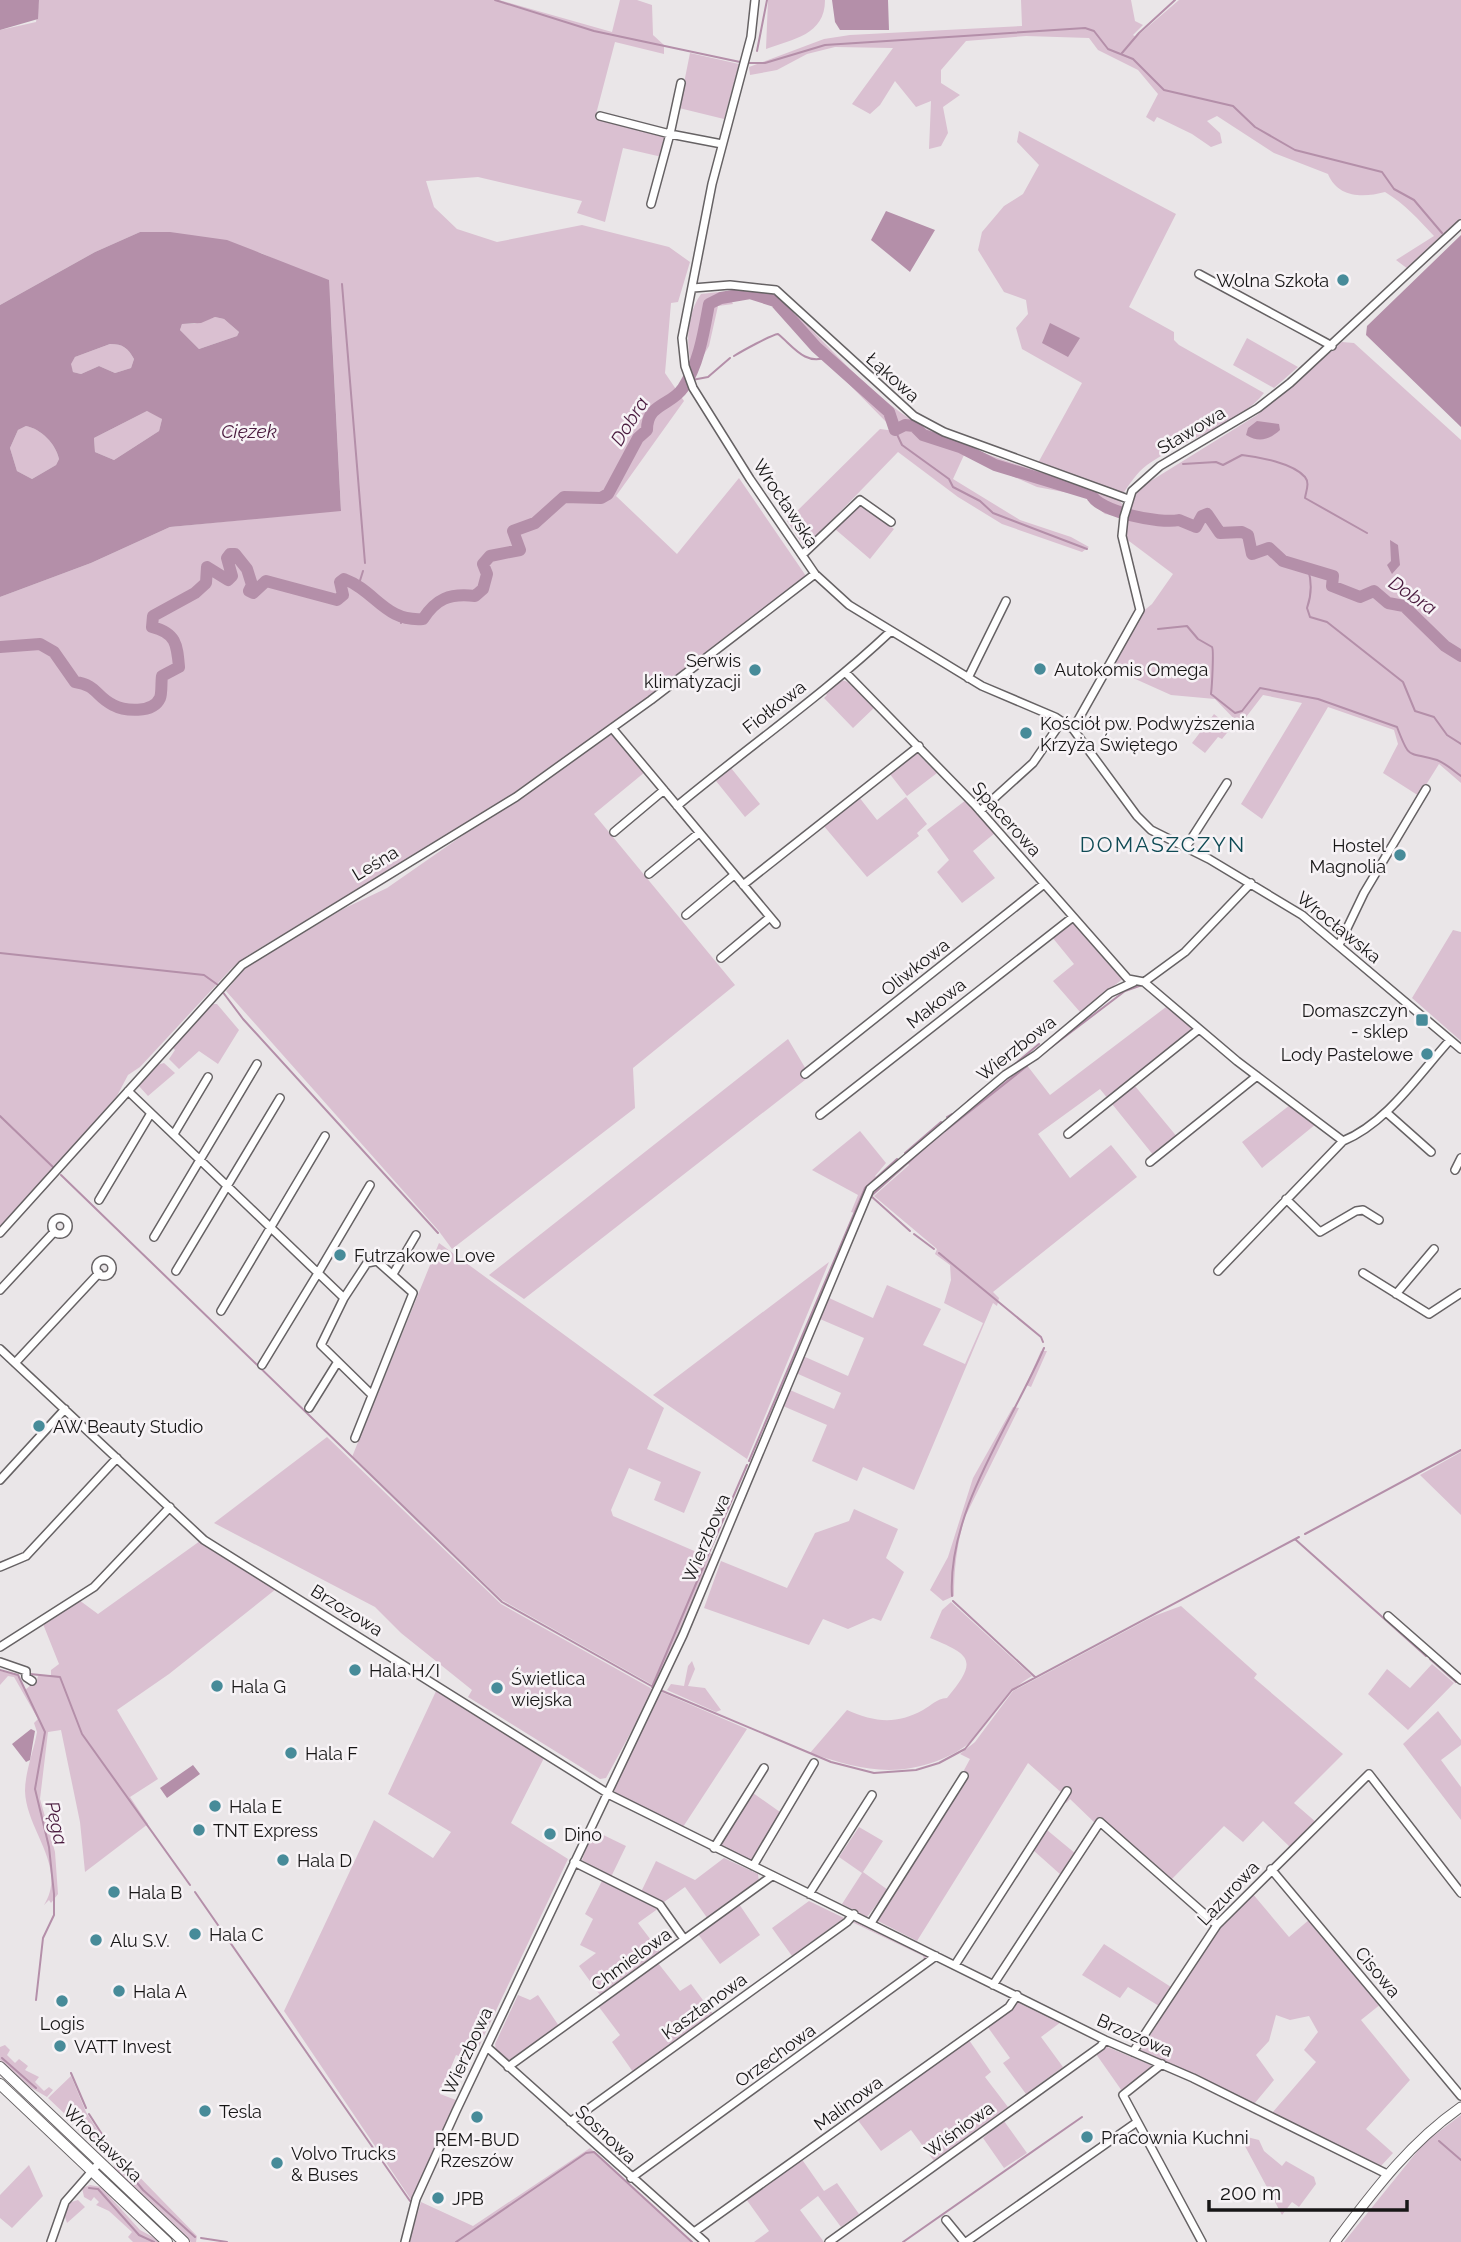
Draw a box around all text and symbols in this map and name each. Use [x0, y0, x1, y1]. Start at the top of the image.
place label: Wolna Szkoła [1216, 270, 1329, 291]
marker: Wolna Szkoła [1335, 272, 1351, 288]
street label: Łąkowa [862, 348, 924, 406]
water label: Dobra [606, 393, 652, 449]
street label: Stawowa [1153, 402, 1229, 458]
water label: Ciężek [221, 420, 277, 442]
street label: Wrocławska [749, 455, 823, 551]
water label: Dobra [1385, 571, 1441, 619]
place label: Serwis klimatyzacji [644, 650, 741, 692]
place label: Autokomis Omega [1054, 659, 1208, 680]
marker: Autokomis Omega [1032, 661, 1048, 677]
marker: Serwis klimatyzacji [747, 662, 763, 678]
street label: Fiołkowa [738, 676, 810, 738]
place label: Kościół pw. Podwyższenia Krzyża Świętego [1040, 713, 1255, 755]
marker: Kościół pw. Podwyższenia Krzyża Świętego [1018, 725, 1034, 741]
street label: Spacerowa [968, 777, 1046, 861]
district label: DOMASZCZYN [1080, 832, 1246, 857]
place label: Hostel Magnolia [1310, 835, 1386, 877]
street label: Leśna [348, 841, 402, 885]
marker: Hostel Magnolia [1392, 847, 1408, 863]
street label: Wrocławska [1293, 887, 1385, 967]
street label: Oliwkowa [877, 934, 953, 1000]
street label: Makowa [902, 973, 970, 1033]
place label: Domaszczyn - sklep [1302, 1000, 1408, 1042]
street label: Wierzbowa [972, 1011, 1060, 1085]
marker: Domaszczyn - sklep [1414, 1012, 1430, 1028]
place label: Lody Pastelowe [1281, 1044, 1413, 1065]
marker: Lody Pastelowe [1419, 1046, 1435, 1062]
place label: Futrzakowe Love [354, 1245, 496, 1266]
marker: Futrzakowe Love [332, 1247, 348, 1263]
place label: AW Beauty Studio [53, 1416, 203, 1437]
marker: AW Beauty Studio [31, 1418, 47, 1434]
street label: Wierzbowa [678, 1491, 734, 1585]
street label: Brzozowa [307, 1580, 387, 1640]
place label: Hala H/I [369, 1660, 440, 1681]
marker: Hala H/I [347, 1662, 363, 1678]
place label: Świetlica wiejska [511, 1667, 585, 1710]
place label: Hala G [231, 1676, 286, 1697]
marker: Hala G [209, 1678, 225, 1694]
marker: Świetlica wiejska [489, 1680, 505, 1696]
place label: Hala F [305, 1743, 358, 1764]
marker: Hala F [283, 1745, 299, 1761]
place label: Hala E [229, 1796, 282, 1817]
marker: Hala E [207, 1798, 223, 1814]
water label: Pęga [41, 1799, 73, 1847]
place label: TNT Express [213, 1820, 318, 1841]
marker: TNT Express [191, 1822, 207, 1838]
place label: Dino [564, 1824, 602, 1845]
marker: Dino [542, 1826, 558, 1842]
place label: Hala D [297, 1850, 352, 1871]
marker: Hala D [275, 1852, 291, 1868]
street label: Lazurowa [1193, 1856, 1263, 1930]
place label: Hala B [128, 1882, 182, 1903]
marker: Hala B [106, 1884, 122, 1900]
street label: Chmielowa [587, 1923, 675, 1995]
place label: Hala C [209, 1924, 264, 1945]
marker: Hala C [187, 1926, 203, 1942]
place label: Alu S.V. [110, 1930, 170, 1951]
marker: Alu S.V. [88, 1932, 104, 1948]
street label: Cisowa [1351, 1942, 1405, 2002]
street label: Kasztanowa [657, 1968, 751, 2044]
place label: Hala A [133, 1981, 187, 2002]
marker: Hala A [111, 1983, 127, 1999]
marker: Logis [54, 1993, 70, 2009]
street label: Wierzbowa [438, 2004, 496, 2098]
street label: Brzozowa [1094, 2009, 1176, 2061]
place label: Logis [40, 2013, 85, 2034]
street label: Orzechowa [731, 2019, 819, 2091]
place label: VATT Invest [74, 2036, 171, 2057]
marker: VATT Invest [52, 2038, 68, 2054]
street label: Malinowa [810, 2071, 886, 2135]
street label: Wiśniowa [920, 2097, 998, 2161]
street label: Wrocławska [59, 2100, 147, 2186]
place label: Tesla [219, 2101, 262, 2122]
street label: Sosnowa [571, 2101, 641, 2167]
marker: Tesla [197, 2103, 213, 2119]
marker: REM-BUD Rzeszów [469, 2109, 485, 2125]
place label: Pracownia Kuchni [1101, 2127, 1249, 2148]
place label: REM-BUD Rzeszów [435, 2129, 519, 2171]
marker: Pracownia Kuchni [1079, 2129, 1095, 2145]
place label: Volvo Trucks & Buses [291, 2143, 396, 2185]
marker: Volvo Trucks & Buses [269, 2155, 285, 2171]
scale bar [1209, 2168, 1407, 2212]
text: 200 m [1220, 2180, 1281, 2205]
place label: JPB [452, 2188, 484, 2209]
marker: JPB [430, 2190, 446, 2206]

